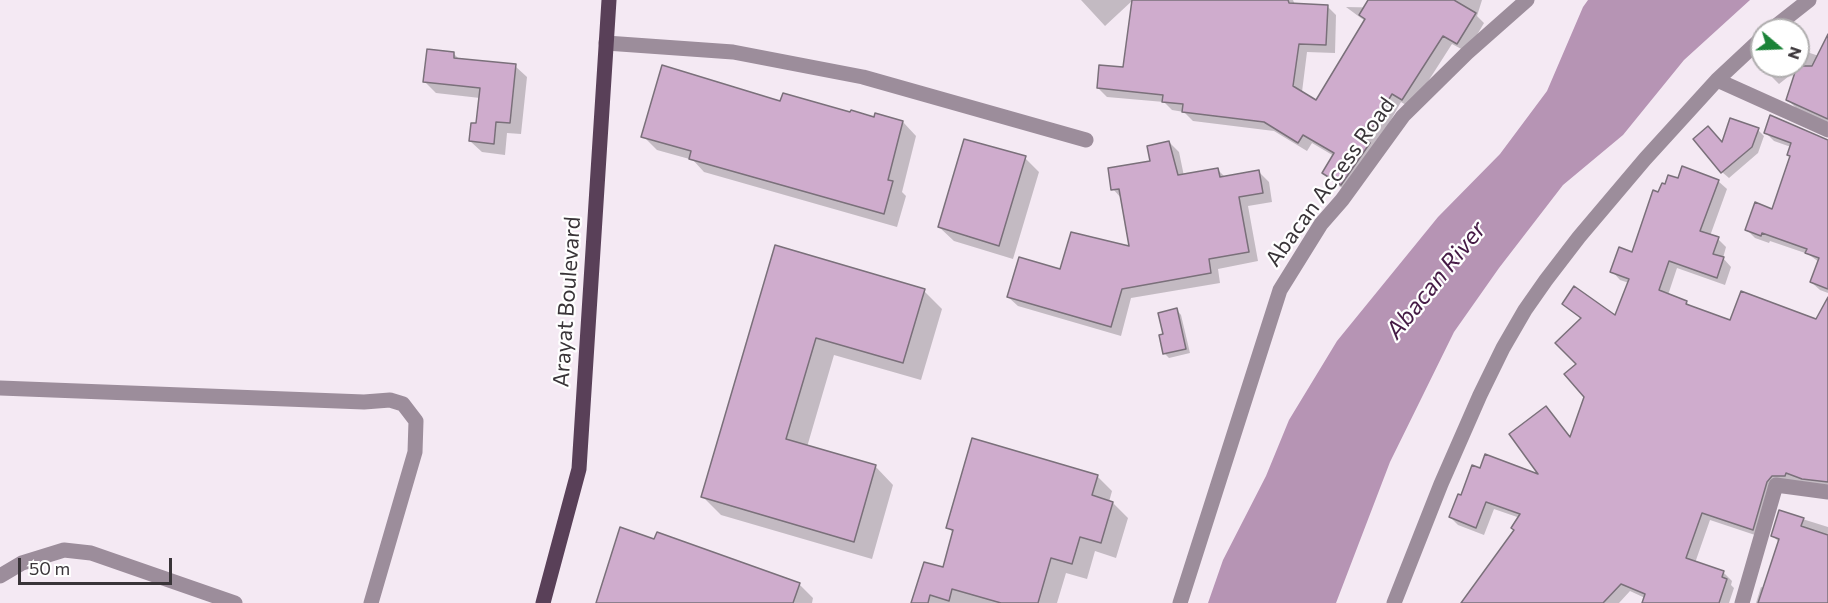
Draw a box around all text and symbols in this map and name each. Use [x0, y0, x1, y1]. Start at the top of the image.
north arrow [1750, 18, 1810, 78]
text: N [1785, 45, 1807, 62]
street label: Abacan Access Road [1260, 92, 1400, 272]
water label: Abacan River [1380, 215, 1492, 345]
street label: Arayat Boulevard [548, 216, 586, 388]
scale bar [21, 546, 176, 584]
text: 50 m [29, 557, 70, 579]

